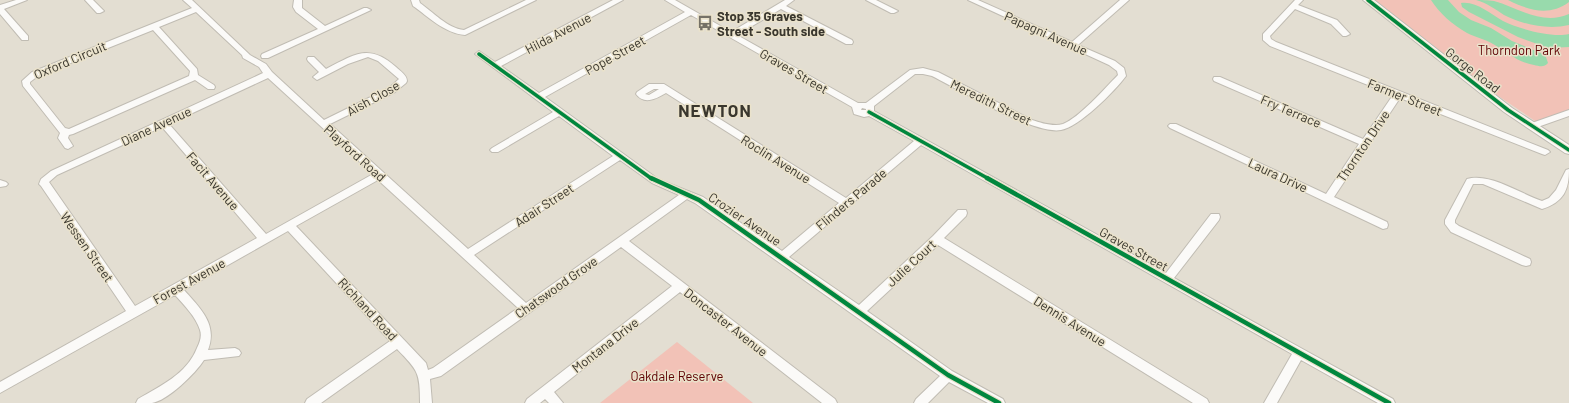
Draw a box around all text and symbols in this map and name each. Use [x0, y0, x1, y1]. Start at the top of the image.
place label: Stop 35 Graves Street - South side [717, 8, 825, 39]
street label: Papagni Avenue [1002, 8, 1090, 58]
street label: Hilda Avenue [522, 9, 594, 57]
bus stop icon: Stop 35 Graves Street - South side [696, 14, 714, 32]
street label: Pope Street [582, 32, 648, 78]
street label: Oxford Circuit [31, 38, 109, 82]
park label: Thorndon Park [1478, 42, 1561, 58]
street label: Gorge Road [1443, 44, 1503, 96]
street label: Graves Street [757, 45, 831, 97]
street label: Farmer Street [1365, 75, 1445, 119]
street label: Meredith Street [948, 76, 1034, 128]
street label: Aish Close [344, 77, 402, 119]
street label: Fry Terrace [1258, 91, 1324, 131]
district label: NEWTON [678, 100, 752, 120]
street label: Diane Avenue [118, 103, 194, 149]
street label: Thornton Drive [1333, 107, 1393, 185]
street label: Playford Road [321, 121, 389, 185]
street label: Roclin Avenue [738, 131, 814, 187]
street label: Facit Avenue [183, 148, 243, 214]
street label: Laura Drive [1246, 154, 1310, 196]
street label: Flinders Parade [812, 165, 890, 233]
street label: Adair Street [511, 180, 577, 230]
street label: Crozier Avenue [706, 189, 784, 249]
street label: Wessen Street [57, 209, 117, 285]
street label: Graves Street [1097, 223, 1171, 275]
street label: Julie Court [883, 236, 939, 290]
street label: Chatswood Grove [512, 252, 601, 321]
street label: Forest Avenue [150, 255, 228, 307]
street label: Richland Road [335, 274, 401, 344]
street label: Doncaster Avenue [681, 284, 771, 360]
street label: Dennis Avenue [1031, 292, 1109, 350]
street label: Montana Drive [569, 314, 641, 376]
park label: Oakdale Reserve [630, 368, 724, 384]

